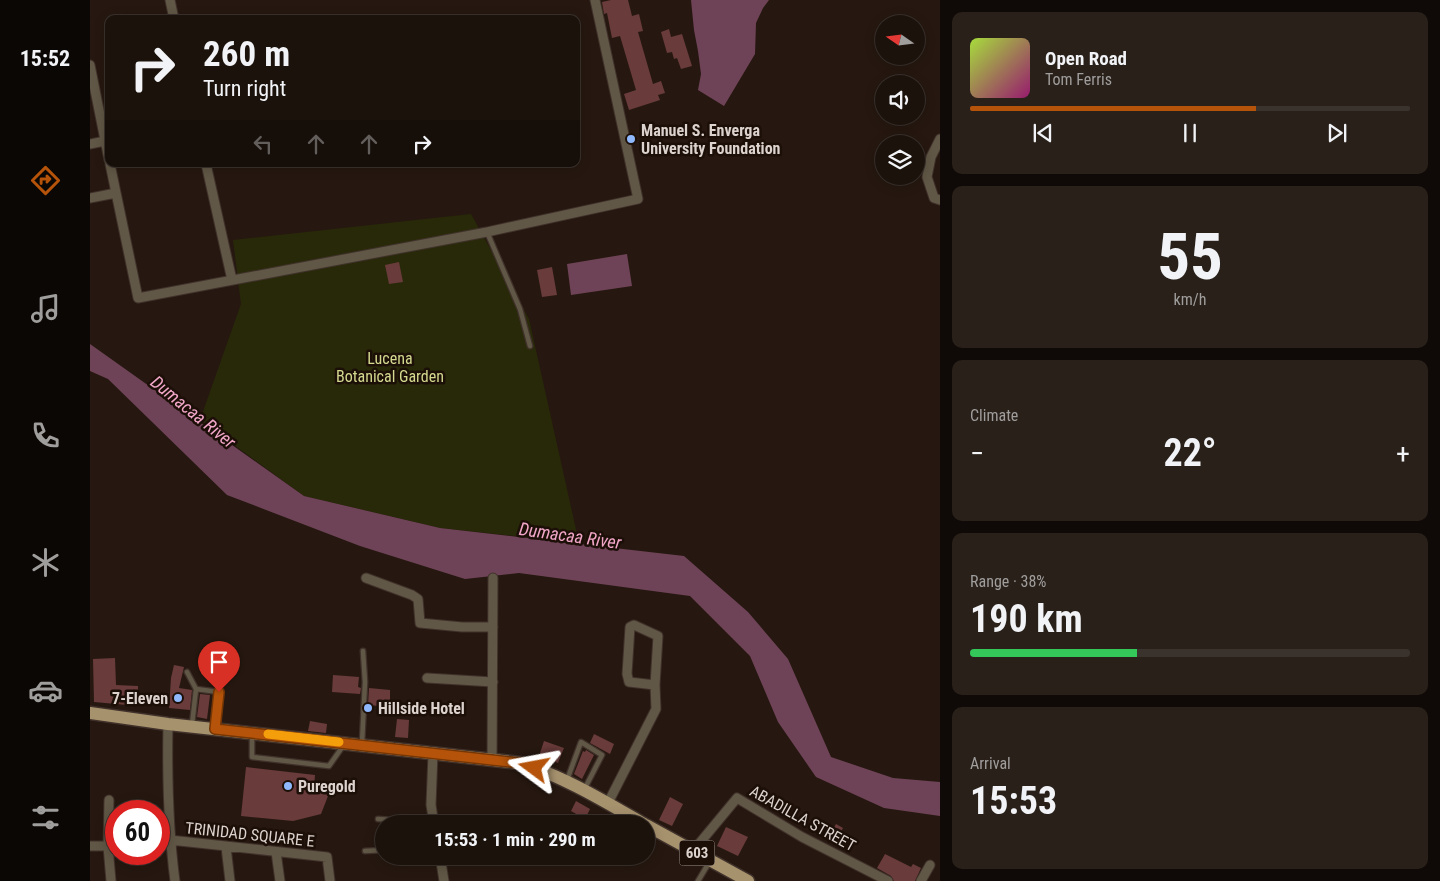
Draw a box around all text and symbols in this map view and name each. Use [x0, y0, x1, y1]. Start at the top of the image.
north arrow [875, 15, 925, 65]
map controls [875, 15, 925, 185]
text: 260 m [203, 34, 290, 75]
icon: right [120, 35, 185, 100]
text: 15:52 [20, 46, 70, 71]
text: Open Road [1045, 47, 1127, 70]
text: Tom Ferris [1045, 70, 1112, 89]
button: sound [875, 75, 925, 125]
text: Turn right [203, 76, 286, 101]
icon: previous [1029, 119, 1057, 147]
icon: pause [1176, 119, 1204, 147]
icon: next [1323, 119, 1351, 147]
place label: Manuel S. Enverga University Foundation [641, 121, 781, 158]
icon: left [249, 130, 277, 158]
icon: ahead [302, 130, 330, 158]
icon: ahead [355, 130, 383, 158]
icon: right [408, 130, 436, 158]
marker: Manuel S. Enverga University Foundation [625, 133, 637, 145]
button: layers [875, 135, 925, 185]
icon: directions [28, 163, 63, 198]
text: 55 [1157, 219, 1223, 295]
text: km/h [1174, 290, 1206, 309]
icon: music [28, 291, 63, 326]
park label: Lucena Botanical Garden [336, 349, 444, 386]
water label: Dumacaa River [147, 371, 240, 453]
text: Climate [970, 406, 1018, 425]
icon: phone [28, 418, 63, 453]
text: 22° [1163, 431, 1217, 475]
text: − [970, 437, 984, 470]
text: + [1396, 437, 1410, 470]
water label: Dumacaa River [518, 518, 623, 553]
icon: climate [28, 545, 63, 580]
text: Range · 38% [970, 572, 1046, 591]
text: 190 km [970, 597, 1083, 641]
pin [198, 641, 240, 692]
icon: arrive [205, 648, 233, 676]
icon: car [28, 673, 63, 708]
place label: 7-Eleven [112, 689, 168, 708]
marker: 7-Eleven [172, 692, 184, 704]
place label: Hillside Hotel [378, 699, 465, 718]
marker: Hillside Hotel [362, 702, 374, 714]
position arrow [507, 741, 559, 793]
text: Arrival [970, 754, 1011, 773]
place label: Puregold [298, 777, 356, 796]
text: 15:53 [970, 779, 1057, 823]
marker: Puregold [282, 780, 294, 792]
street label: ABADILLA STREET [747, 782, 859, 855]
icon: filters [28, 800, 63, 835]
speed limit sign: 60 [105, 800, 170, 865]
street label: TRINIDAD SQUARE E [184, 818, 316, 851]
text: 15:53 · 1 min · 290 m [434, 828, 596, 851]
road number: 603 [680, 840, 714, 866]

